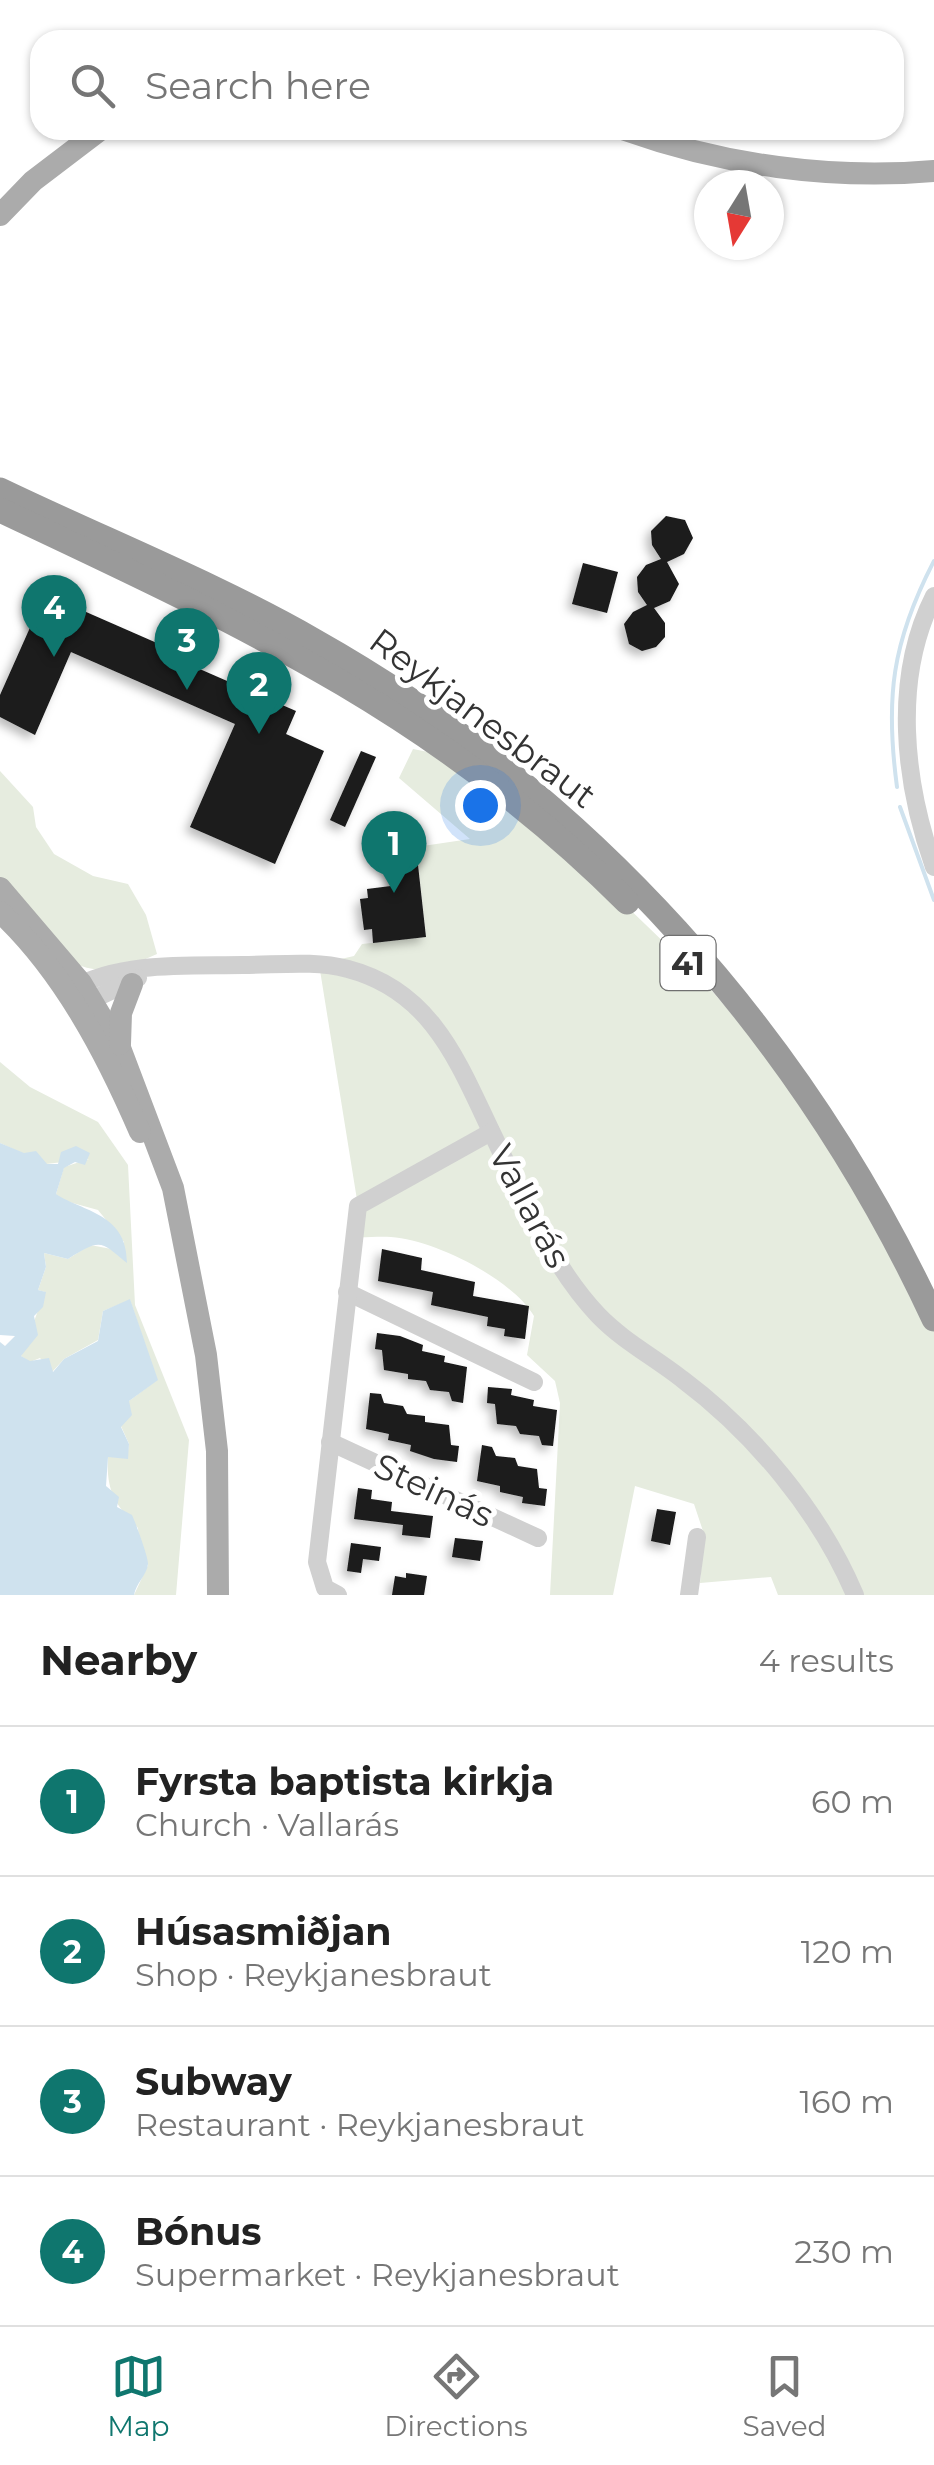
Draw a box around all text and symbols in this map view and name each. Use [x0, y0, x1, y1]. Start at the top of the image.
search box [30, 30, 904, 140]
icon: search [65, 58, 120, 113]
text: Search here [145, 62, 371, 109]
north arrow [694, 170, 784, 260]
pin: 4 [22, 574, 86, 657]
pin: 3 [154, 608, 220, 690]
street label: Reykjanesbraut [361, 619, 605, 817]
pin: 2 [226, 652, 292, 734]
your location [455, 780, 506, 831]
pin: 1 [362, 810, 426, 893]
road number: 41 [660, 936, 716, 990]
street label: Vallarás [480, 1137, 580, 1275]
street label: Steinás [367, 1444, 501, 1536]
text: Nearby [40, 1634, 197, 1686]
text: 4 results [759, 1641, 894, 1680]
text: Fyrsta baptista kirkja [135, 1758, 554, 1805]
text: 1 [66, 1782, 79, 1821]
text: 60 m [811, 1782, 894, 1821]
text: Church · Vallarás [135, 1805, 399, 1844]
text: Húsasmiðjan [135, 1908, 392, 1955]
text: 2 [63, 1932, 82, 1971]
text: 120 m [801, 1932, 894, 1971]
text: Shop · Reykjanesbraut [135, 1955, 492, 1994]
text: Subway [135, 2058, 292, 2105]
text: 3 [63, 2082, 82, 2121]
text: 160 m [799, 2082, 894, 2121]
text: Restaurant · Reykjanesbraut [135, 2105, 585, 2144]
text: Bónus [135, 2208, 262, 2255]
text: 4 [61, 2232, 84, 2271]
text: 230 m [794, 2232, 894, 2271]
text: Supermarket · Reykjanesbraut [135, 2255, 620, 2294]
tab: Map [107, 2349, 170, 2443]
tab: Directions [384, 2349, 528, 2443]
tab: Saved [742, 2349, 827, 2443]

